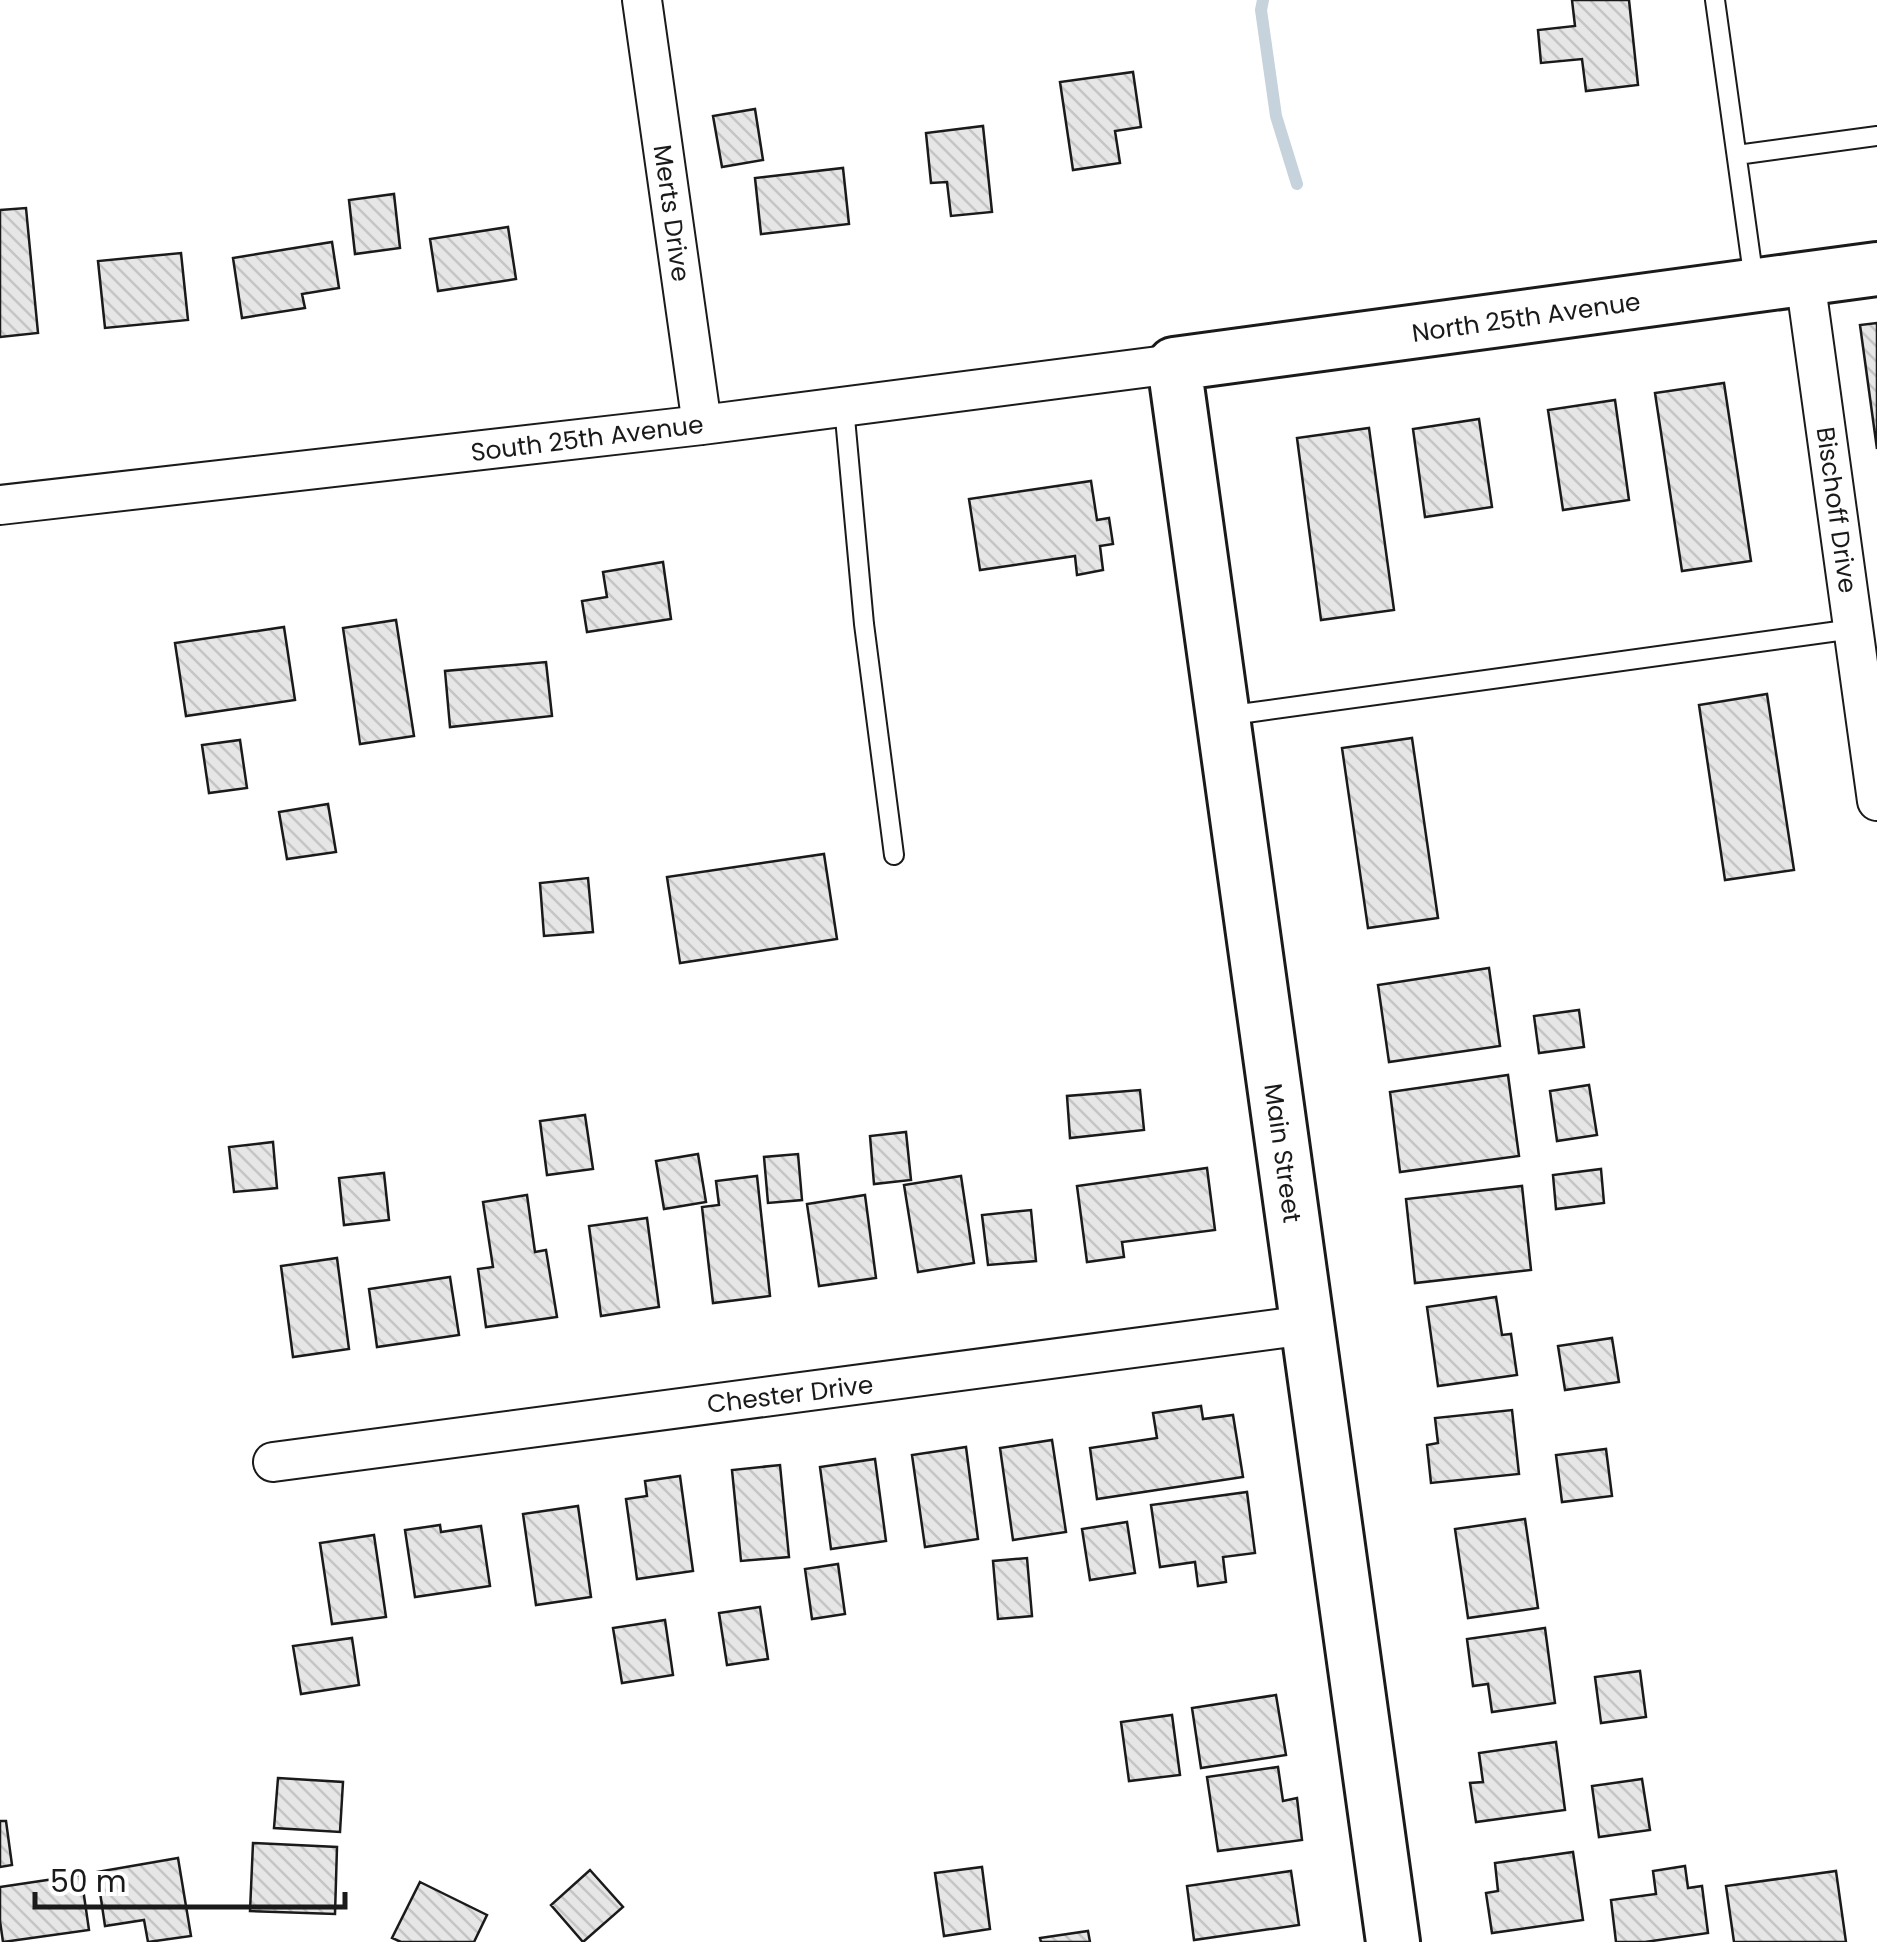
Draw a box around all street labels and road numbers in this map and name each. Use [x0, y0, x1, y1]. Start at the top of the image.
street label: Merts Drive [645, 142, 698, 284]
street label: North 25th Avenue [1410, 284, 1643, 351]
street label: South 25th Avenue [469, 407, 705, 470]
street label: Bischoff Drive [1808, 425, 1865, 595]
street label: Main Street [1255, 1081, 1310, 1225]
street label: Chester Drive [705, 1367, 875, 1422]

